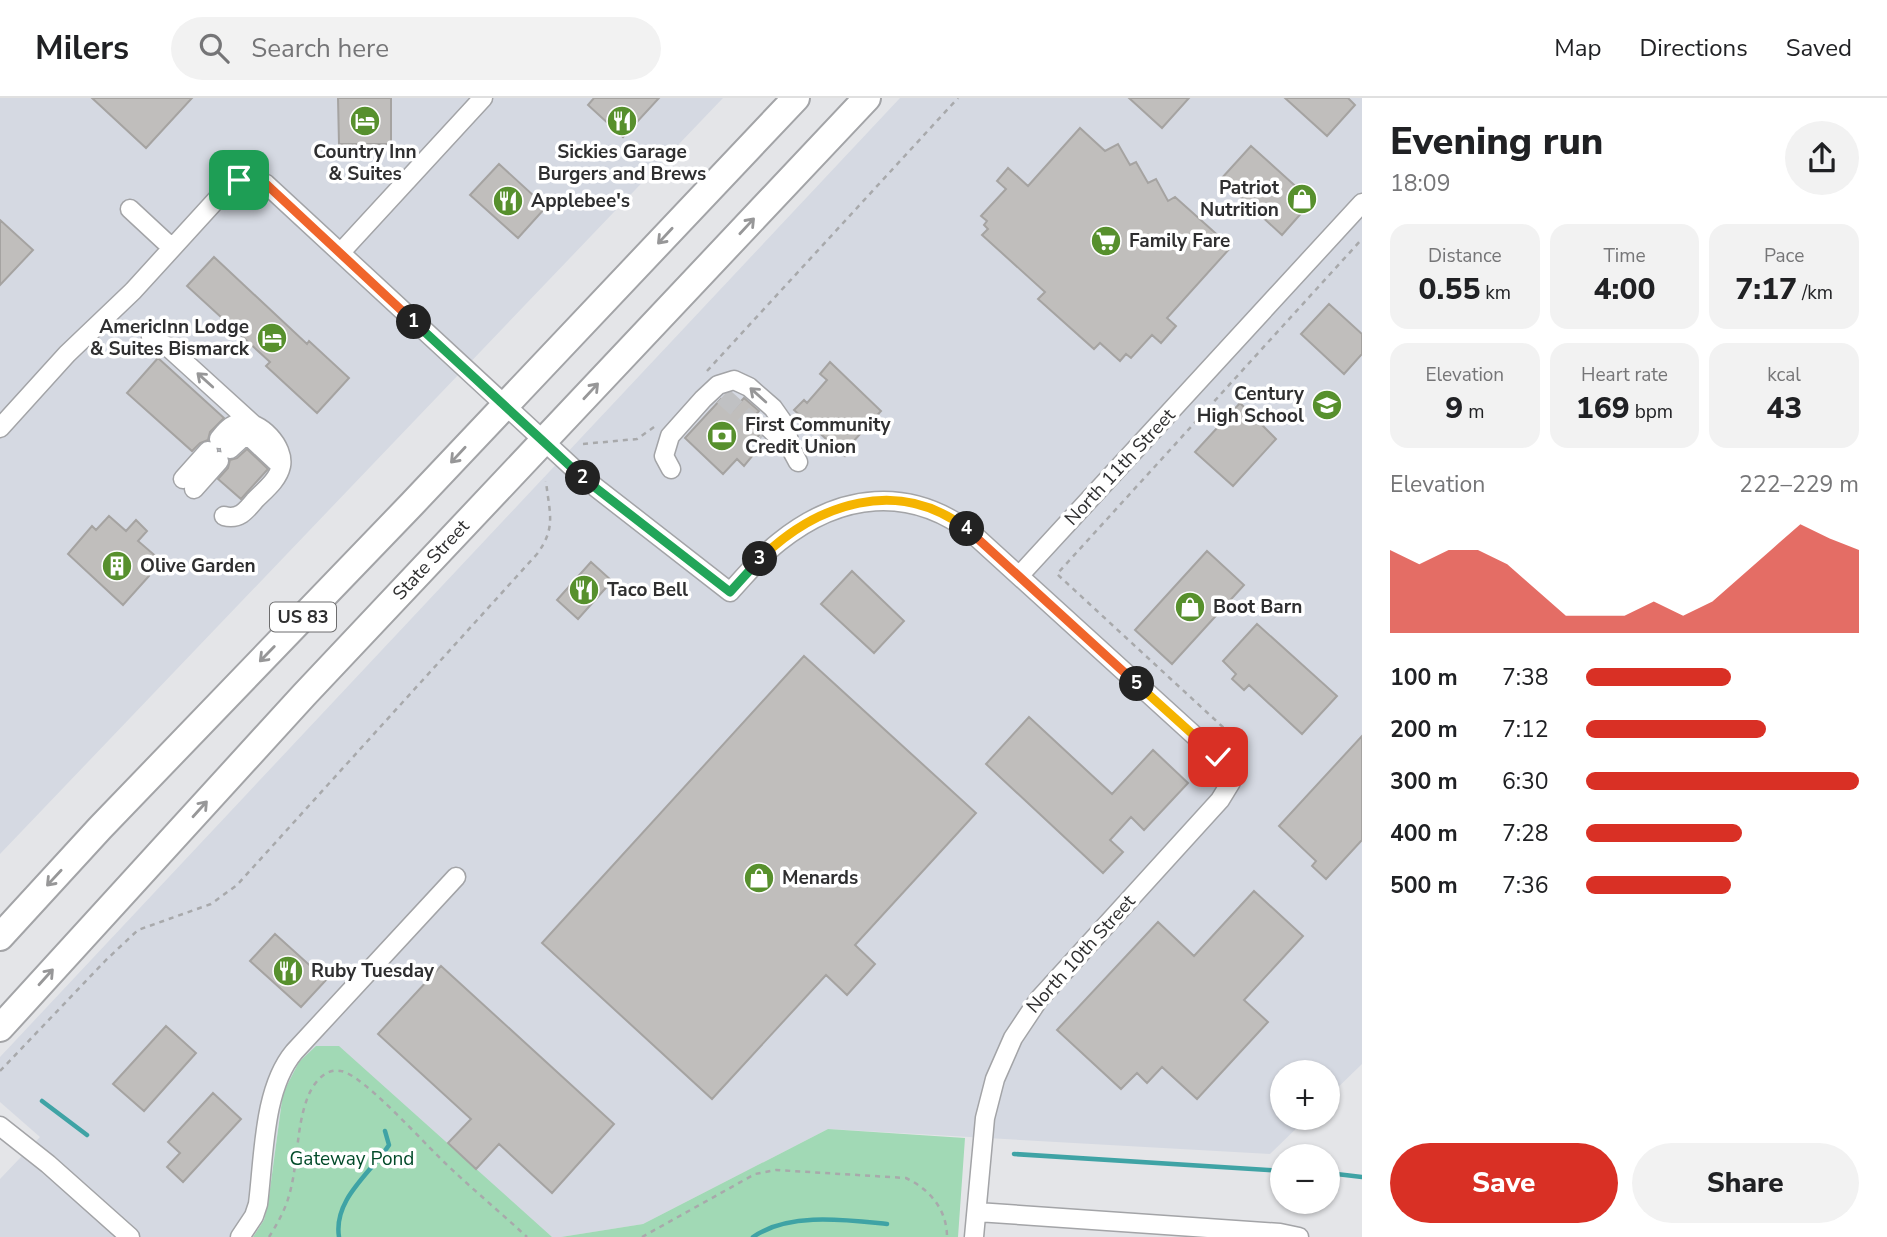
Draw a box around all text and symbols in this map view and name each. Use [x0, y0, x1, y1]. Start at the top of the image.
search box [171, 17, 661, 80]
text: Milers [35, 26, 129, 71]
icon: search [195, 29, 233, 67]
text: Search here [251, 31, 389, 66]
text: Map [1554, 32, 1601, 64]
text: Directions [1639, 32, 1748, 64]
text: Saved [1786, 32, 1852, 64]
hotel icon: Country Inn & Suites [348, 104, 382, 138]
restaurant icon: Sickies Garage Burgers and Brews [605, 104, 639, 138]
text: Evening run [1390, 116, 1603, 167]
button: share [1785, 121, 1859, 195]
place label: Country Inn & Suites [313, 139, 417, 187]
place label: Sickies Garage Burgers and Brews [538, 139, 706, 187]
pin [209, 150, 269, 210]
icon: arrive [220, 161, 258, 199]
text: 18:09 [1390, 168, 1450, 199]
place label: Patriot Nutrition [1200, 175, 1280, 223]
shop icon: Patriot Nutrition [1285, 182, 1319, 216]
restaurant icon: Applebee's [491, 184, 525, 218]
place label: Applebee's [531, 188, 630, 214]
one-way arrow [738, 217, 755, 234]
supermarket icon: Family Fare [1089, 224, 1123, 258]
one-way arrow [657, 228, 674, 245]
place label: Family Fare [1129, 228, 1230, 254]
text: Distance [1428, 243, 1502, 269]
text: Time [1603, 243, 1646, 269]
text: Pace [1764, 243, 1804, 269]
text: 0.55 [1419, 269, 1480, 310]
text: 4:00 [1594, 269, 1655, 310]
text: 7:17 [1735, 269, 1797, 310]
text: km [1480, 280, 1511, 306]
text: /km [1797, 280, 1833, 306]
pin: 1 [396, 304, 432, 340]
text: 1 [408, 308, 419, 334]
place label: AmericInn Lodge & Suites Bismarck [90, 314, 250, 362]
hotel icon: AmericInn Lodge & Suites Bismarck [255, 321, 289, 355]
text: Elevation [1425, 362, 1504, 388]
text: Heart rate [1581, 362, 1668, 388]
text: kcal [1767, 362, 1801, 388]
one-way arrow [196, 372, 214, 388]
place label: Century High School [1197, 381, 1305, 429]
one-way arrow [582, 383, 599, 400]
one-way arrow [749, 387, 767, 403]
school or university icon: Century High School [1310, 388, 1344, 422]
text: 9 [1445, 388, 1463, 429]
text: 169 [1576, 388, 1630, 429]
text: 43 [1766, 388, 1802, 429]
text: m [1463, 399, 1484, 425]
text: bpm [1630, 399, 1673, 425]
street label: North 11th Street [1059, 403, 1181, 531]
place label: First Community Credit Union [745, 412, 891, 460]
bank icon: First Community Credit Union [705, 419, 739, 453]
one-way arrow [450, 446, 467, 463]
pin: 2 [566, 460, 600, 496]
text: 2 [577, 464, 588, 490]
text: Elevation [1390, 469, 1485, 500]
text: 222–229 m [1739, 469, 1859, 500]
pin: 4 [950, 512, 984, 546]
street label: State Street [387, 514, 475, 606]
text: 4 [961, 515, 972, 541]
pin: 3 [742, 542, 778, 576]
text: 3 [754, 545, 765, 571]
building icon: Olive Garden [100, 549, 134, 583]
place label: Olive Garden [140, 553, 256, 579]
restaurant icon: Taco Bell [567, 573, 601, 607]
place label: Taco Bell [607, 577, 688, 603]
shop icon: Boot Barn [1173, 590, 1207, 624]
place label: Boot Barn [1213, 594, 1302, 620]
road number: US 83 [270, 602, 336, 632]
one-way arrow [258, 645, 275, 662]
text: 100 m [1390, 662, 1458, 693]
text: 7:38 [1502, 662, 1549, 693]
pin: 5 [1120, 666, 1154, 702]
text: 5 [1131, 670, 1142, 696]
text: 200 m [1390, 714, 1458, 745]
text: 7:12 [1502, 714, 1549, 745]
pin [1188, 727, 1248, 787]
icon: check [1199, 738, 1237, 776]
text: 300 m [1390, 766, 1458, 797]
text: 6:30 [1502, 766, 1549, 797]
one-way arrow [191, 801, 208, 818]
text: 400 m [1390, 818, 1458, 849]
text: 7:28 [1502, 818, 1549, 849]
shop icon: Menards [742, 861, 776, 895]
place label: Menards [782, 865, 858, 891]
one-way arrow [45, 869, 62, 886]
text: 500 m [1390, 870, 1458, 901]
text: 7:36 [1502, 870, 1549, 901]
street label: North 10th Street [1021, 889, 1141, 1019]
restaurant icon: Ruby Tuesday [271, 954, 305, 988]
place label: Ruby Tuesday [311, 958, 435, 984]
one-way arrow [38, 968, 54, 986]
map controls [1270, 1060, 1340, 1214]
button: + [1270, 1060, 1340, 1130]
button: Save [1390, 1143, 1618, 1223]
button: Share [1632, 1143, 1859, 1223]
button: − [1270, 1144, 1340, 1214]
park label: Gateway Pond [290, 1146, 414, 1172]

